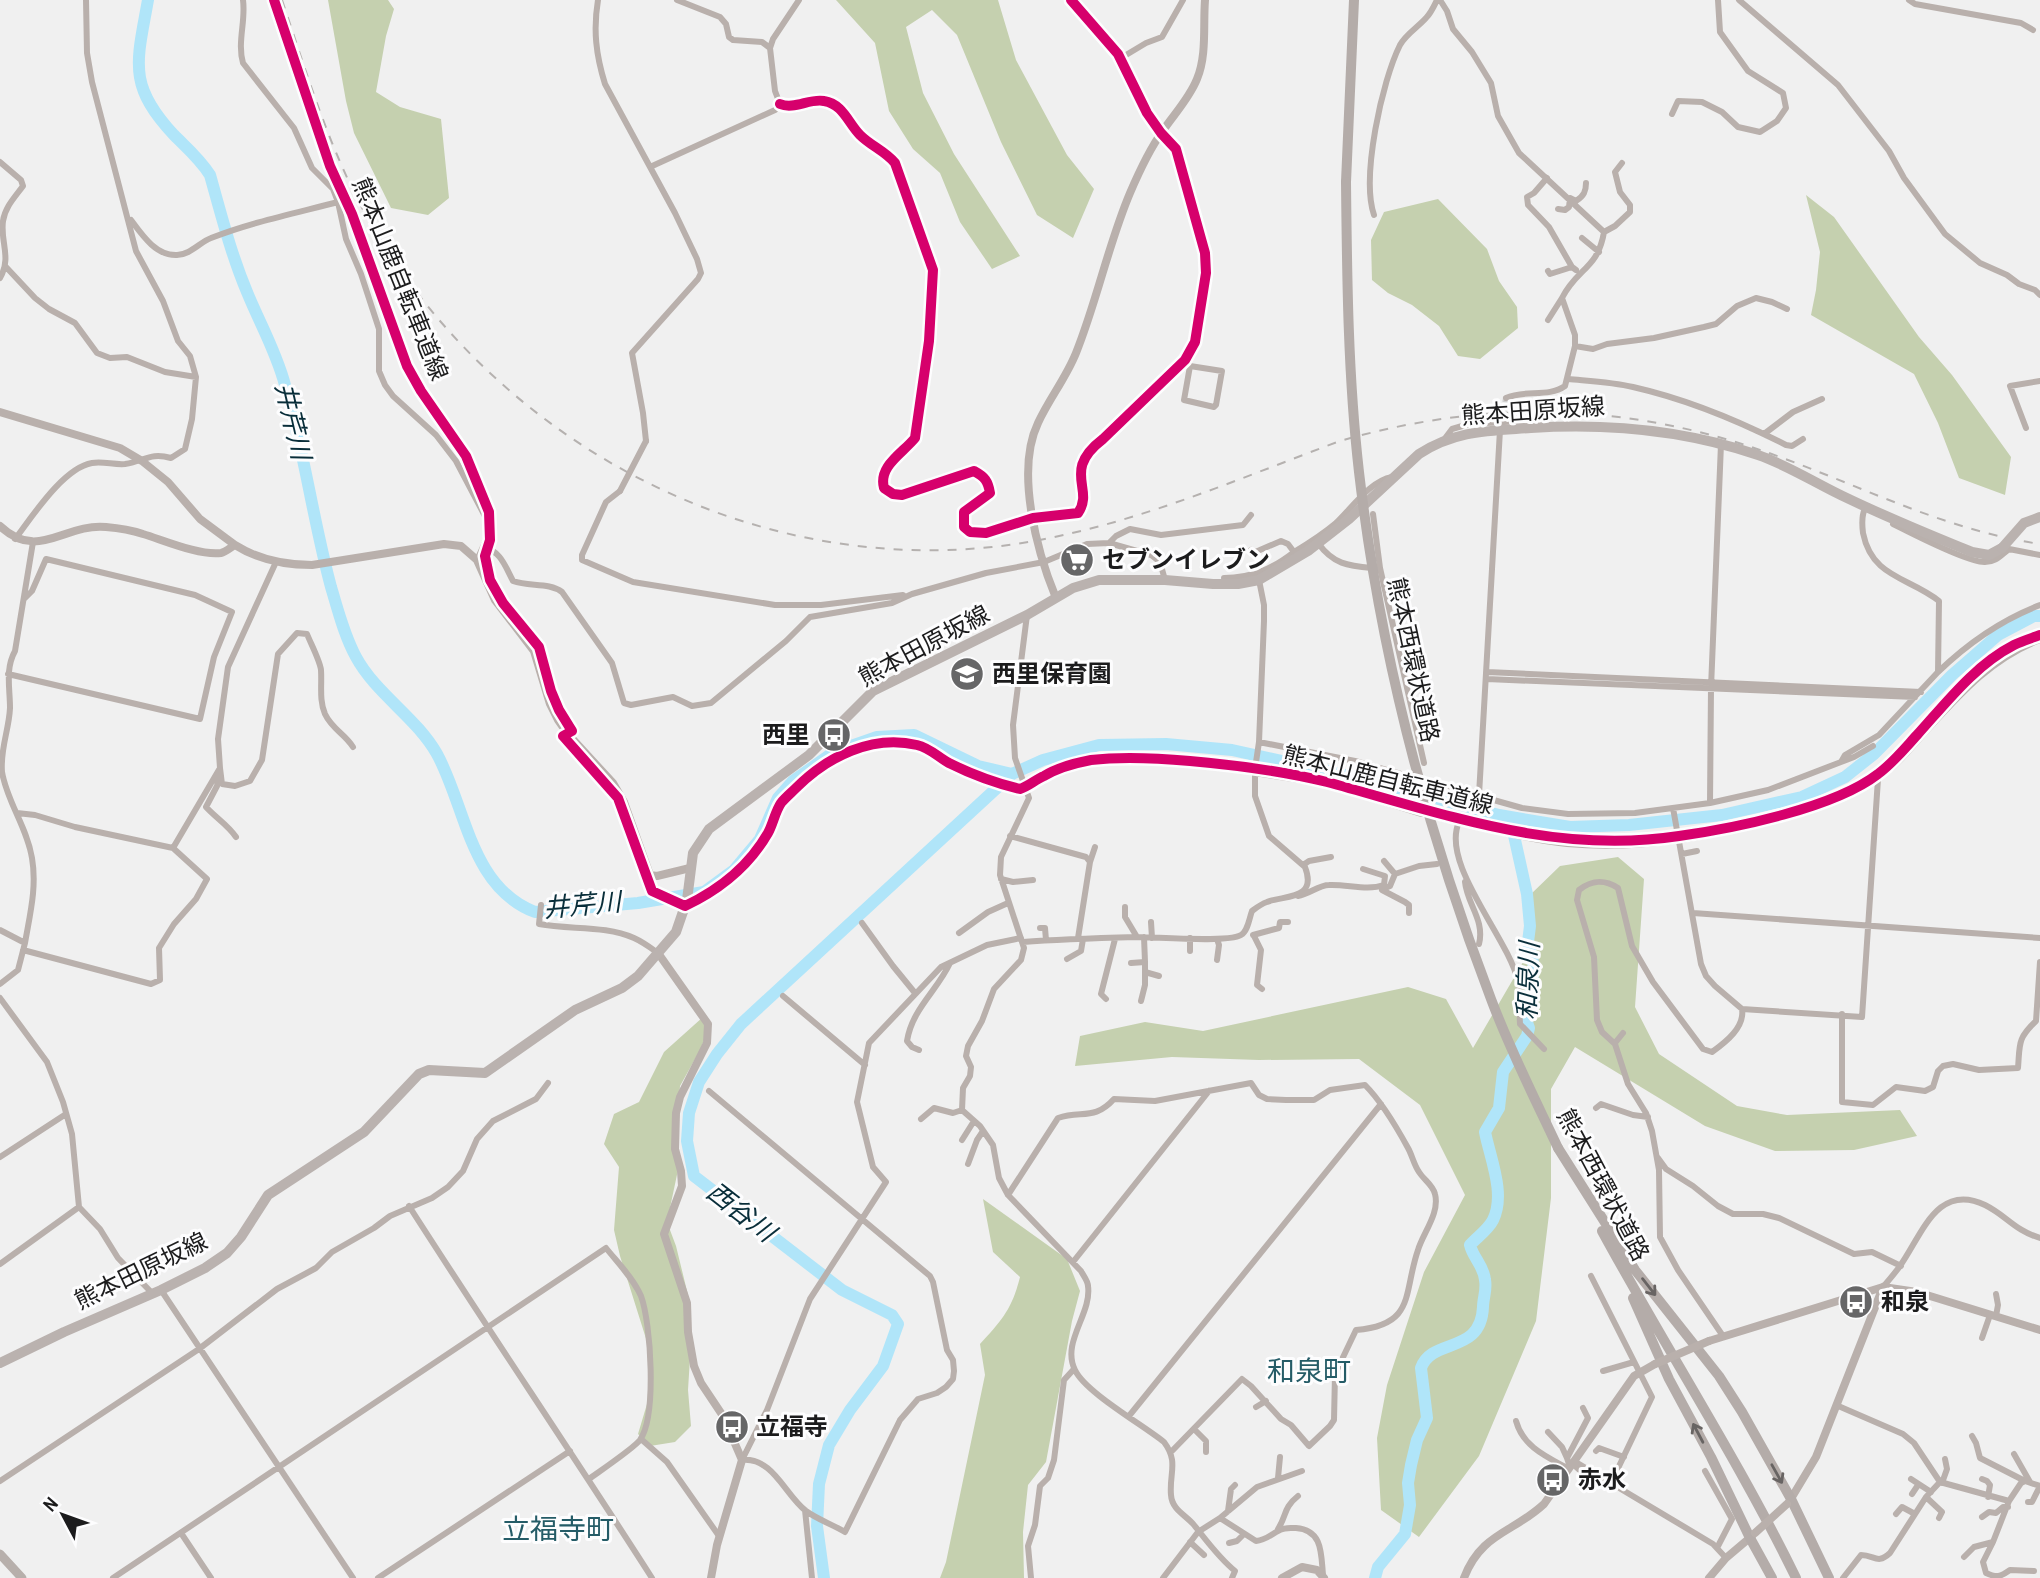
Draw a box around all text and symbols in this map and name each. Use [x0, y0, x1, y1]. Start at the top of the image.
street label: 熊本山鹿自転車道線 [346, 172, 456, 385]
water label: 井芹川 [268, 379, 320, 466]
street label: 熊本田原坂線 [1460, 389, 1606, 431]
supermarket icon: セブンイレブン [1058, 541, 1096, 579]
place label: セブンイレブン [1102, 543, 1270, 575]
street label: 熊本西環状道路 [1381, 574, 1447, 745]
street label: 熊本田原坂線 [852, 597, 995, 693]
school or university icon: 西里保育園 [948, 655, 986, 693]
place label: 西里保育園 [992, 657, 1112, 689]
bus stop icon: 西里 [815, 716, 853, 754]
place label: 西里 [762, 718, 810, 750]
street label: 熊本山鹿自転車道線 [1280, 737, 1497, 821]
water label: 井芹川 [542, 883, 625, 925]
water label: 和泉川 [1509, 938, 1546, 1021]
street label: 熊本西環状道路 [1550, 1103, 1657, 1266]
water label: 西谷川 [700, 1174, 785, 1251]
street label: 熊本田原坂線 [69, 1224, 212, 1316]
one-way arrow [1641, 1278, 1656, 1296]
bus stop icon: 和泉 [1837, 1283, 1875, 1321]
place label: 和泉 [1881, 1285, 1929, 1317]
district label: 和泉町 [1267, 1352, 1351, 1390]
bus stop icon: 立福寺 [713, 1408, 751, 1446]
place label: 立福寺 [756, 1410, 828, 1442]
one-way arrow [1691, 1423, 1705, 1444]
bus stop icon: 赤水 [1534, 1461, 1572, 1499]
place label: 赤水 [1578, 1463, 1626, 1495]
one-way arrow [1770, 1464, 1784, 1484]
north arrow [28, 1480, 98, 1550]
text: N [37, 1491, 64, 1517]
district label: 立福寺町 [502, 1510, 614, 1548]

